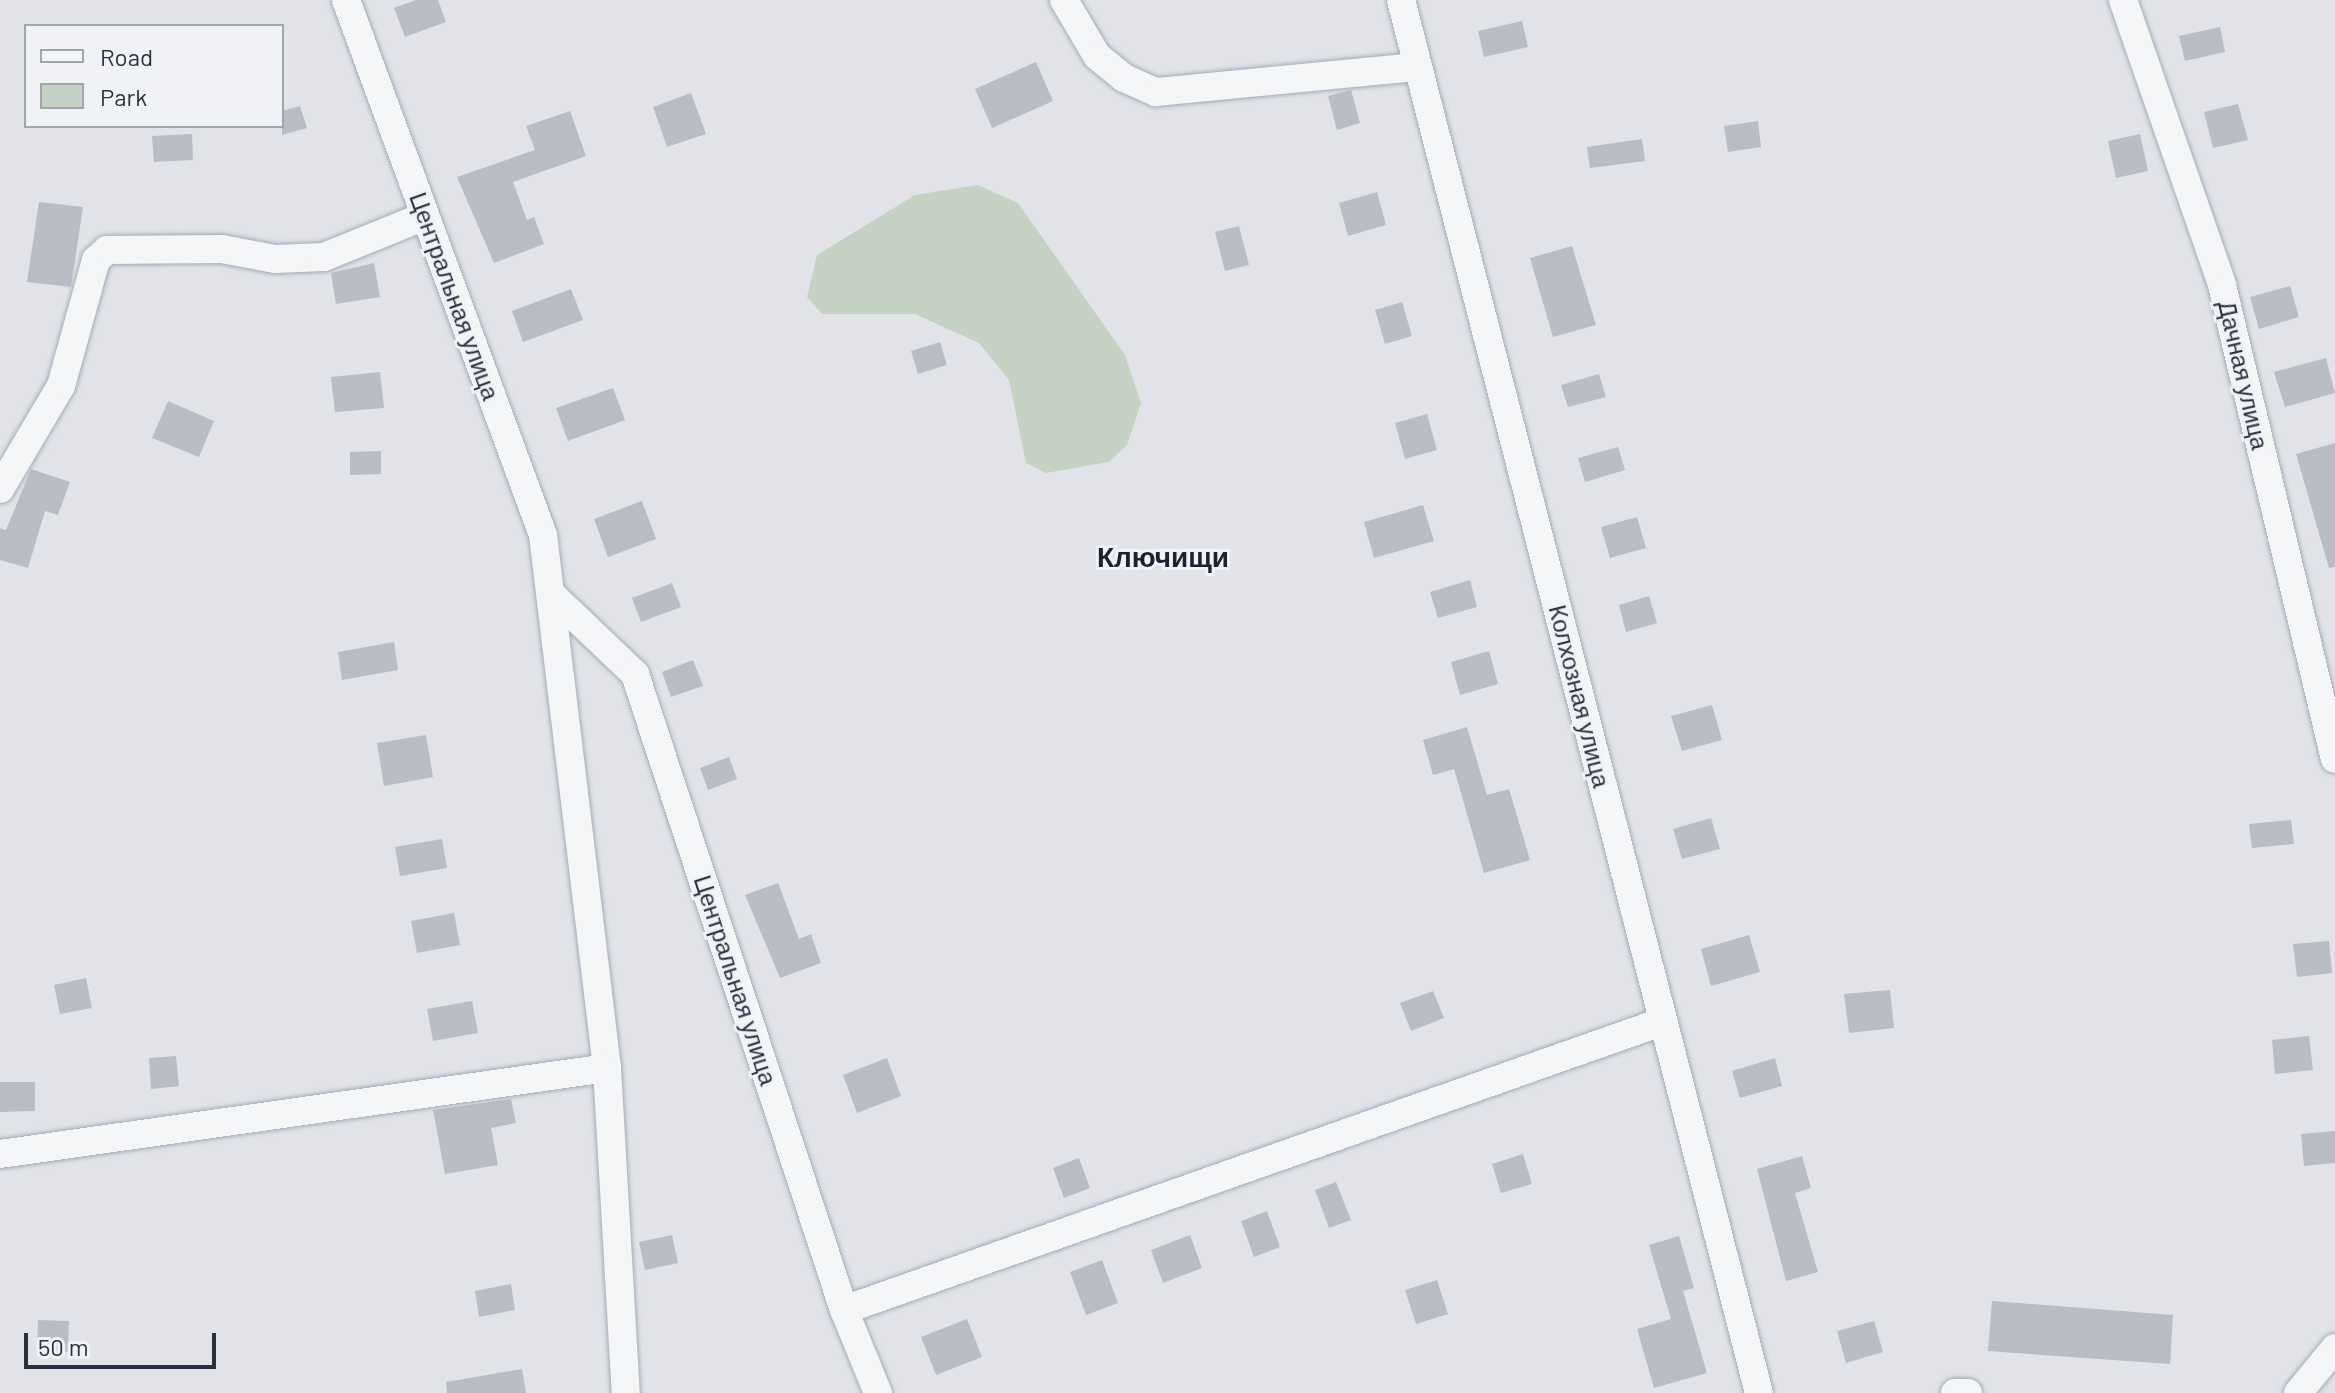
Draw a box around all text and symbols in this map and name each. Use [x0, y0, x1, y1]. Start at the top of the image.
legend [24, 24, 284, 128]
text: Road [100, 42, 153, 71]
text: Park [100, 82, 147, 111]
street label: Центральная улица [404, 188, 506, 404]
street label: Дачная улица [2213, 298, 2275, 452]
district label: Ключищи [1097, 539, 1229, 573]
street label: Колхозная улица [1543, 602, 1617, 790]
street label: Центральная улица [688, 871, 784, 1089]
scale bar [28, 1317, 220, 1367]
text: 50 m [38, 1332, 89, 1361]

